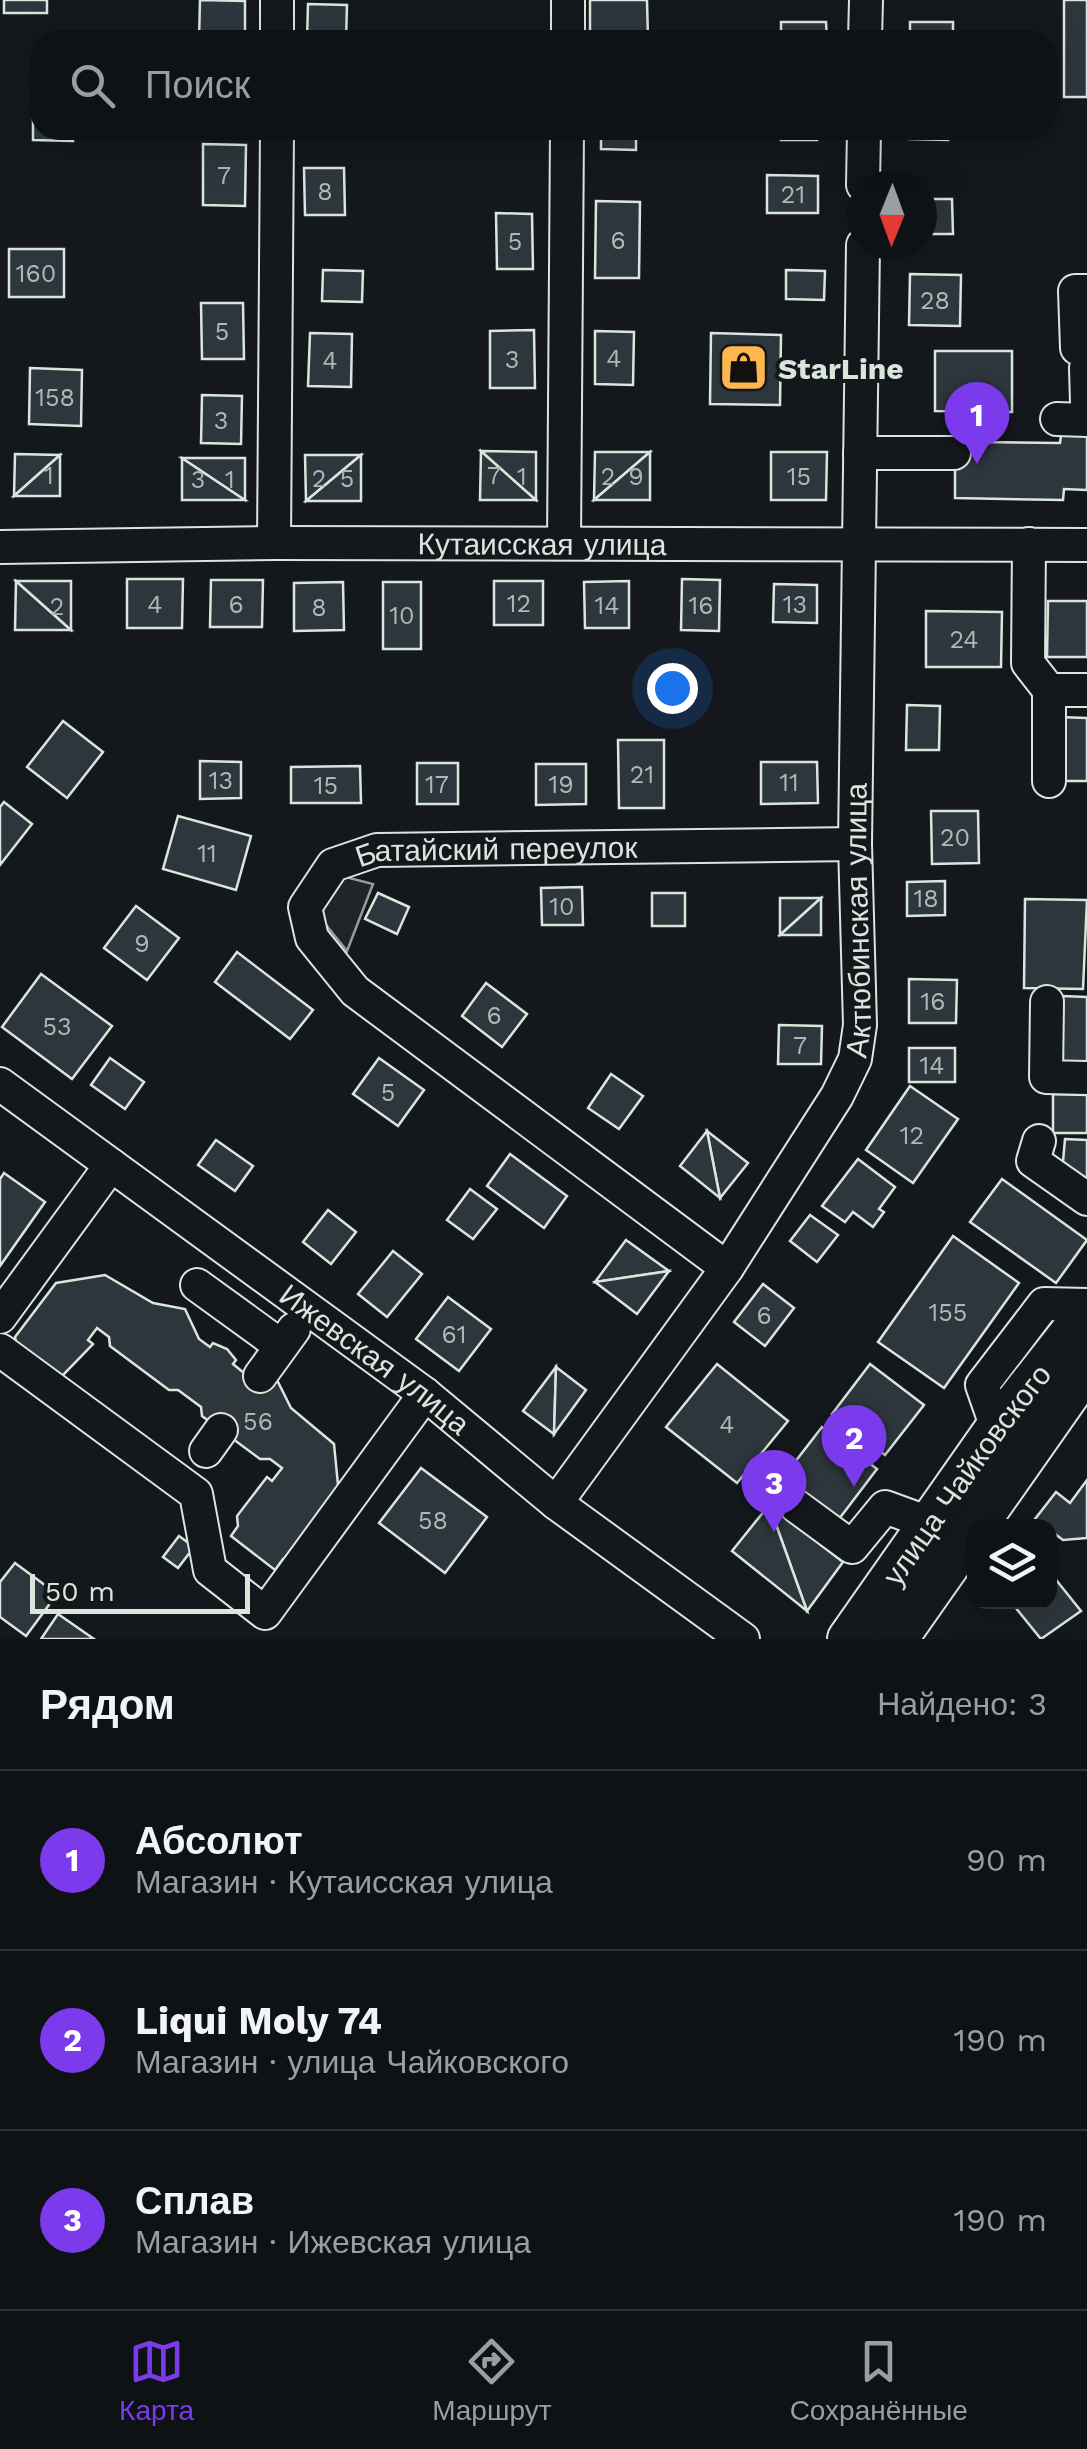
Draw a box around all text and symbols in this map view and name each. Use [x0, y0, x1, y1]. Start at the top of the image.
search box [30, 30, 1057, 140]
icon: search [65, 58, 120, 113]
text: Поиск [145, 63, 250, 107]
house number: 7 [217, 161, 231, 190]
north arrow [847, 170, 937, 260]
house number: 8 [317, 177, 333, 206]
house number: 21 [781, 180, 805, 209]
house number: 6 [610, 226, 626, 255]
house number: 5 [508, 227, 522, 256]
house number: 160 [16, 259, 56, 288]
house number: 28 [920, 286, 950, 315]
house number: 5 [215, 317, 229, 346]
shop icon: StarLine [717, 342, 769, 394]
house number: 4 [606, 344, 622, 373]
house number: 3 [505, 345, 519, 374]
house number: 4 [322, 346, 338, 375]
place label: StarLine [778, 351, 904, 386]
pin: 1 [944, 382, 1010, 464]
house number: 158 [35, 383, 75, 412]
house number: 3 [214, 406, 228, 435]
house number: 1 [44, 461, 54, 490]
house number: 7 [487, 461, 501, 490]
house number: 1 [517, 462, 527, 491]
house number: 2 [601, 462, 615, 491]
house number: 9 [628, 462, 644, 491]
house number: 15 [787, 462, 811, 491]
house number: 2 [312, 464, 326, 493]
house number: 5 [340, 464, 354, 493]
house number: 3 [191, 465, 205, 494]
house number: 1 [225, 465, 235, 494]
street label: Кутаисская улица [418, 526, 667, 561]
house number: 12 [507, 589, 531, 618]
house number: 4 [147, 590, 163, 619]
house number: 6 [228, 590, 244, 619]
house number: 13 [783, 590, 807, 619]
house number: 14 [594, 591, 620, 620]
house number: 16 [689, 591, 713, 620]
house number: 2 [50, 592, 64, 621]
house number: 8 [311, 593, 327, 622]
house number: 10 [389, 601, 415, 630]
house number: 24 [949, 625, 979, 654]
your location [647, 663, 698, 714]
house number: 21 [630, 760, 654, 789]
house number: 13 [209, 766, 233, 795]
house number: 11 [779, 768, 799, 797]
house number: 17 [425, 770, 449, 799]
house number: 19 [548, 770, 574, 799]
house number: 15 [314, 771, 338, 800]
street label: Актюбинская улица [837, 782, 878, 1060]
house number: 20 [940, 823, 970, 852]
street label: Батайский переулок [351, 829, 639, 874]
house number: 11 [197, 839, 217, 868]
house number: 18 [913, 884, 939, 913]
house number: 10 [549, 892, 575, 921]
house number: 9 [134, 929, 150, 958]
house number: 16 [921, 987, 945, 1016]
house number: 6 [486, 1001, 502, 1030]
house number: 53 [42, 1012, 72, 1041]
house number: 7 [793, 1031, 807, 1060]
house number: 14 [919, 1051, 945, 1080]
house number: 5 [381, 1078, 395, 1107]
house number: 12 [900, 1121, 924, 1150]
street label: Ижевская улица [273, 1277, 477, 1442]
house number: 155 [929, 1298, 967, 1327]
house number: 6 [756, 1301, 772, 1330]
house number: 61 [442, 1320, 466, 1349]
street label: улица Чайковского [875, 1357, 1058, 1592]
pin: 2 [822, 1404, 886, 1487]
house number: 56 [243, 1407, 273, 1436]
house number: 4 [719, 1410, 735, 1439]
pin: 3 [742, 1450, 806, 1532]
house number: 58 [418, 1506, 448, 1535]
map controls [967, 1519, 1057, 1609]
button: layers [967, 1519, 1057, 1609]
scale bar [30, 1569, 250, 1614]
text: 50 m [45, 1575, 115, 1608]
text: Рядом [40, 1680, 175, 1729]
text: Найдено: 3 [877, 1685, 1047, 1723]
text: Абсолют [135, 1819, 303, 1863]
text: 1 [66, 1841, 79, 1879]
text: 90 m [966, 1841, 1047, 1879]
text: Магазин · Кутаисская улица [135, 1863, 553, 1901]
text: Liqui Moly 74 [135, 1999, 382, 2043]
text: 2 [63, 2021, 82, 2059]
text: 190 m [953, 2021, 1047, 2059]
text: Магазин · улица Чайковского [135, 2043, 569, 2081]
text: Сплав [135, 2179, 254, 2223]
text: 3 [63, 2201, 82, 2239]
text: 190 m [953, 2201, 1047, 2239]
text: Магазин · Ижевская улица [135, 2223, 531, 2261]
tab: Карта [119, 2334, 194, 2427]
tab: Маршрут [432, 2334, 551, 2427]
tab: Сохранённые [790, 2334, 968, 2427]

